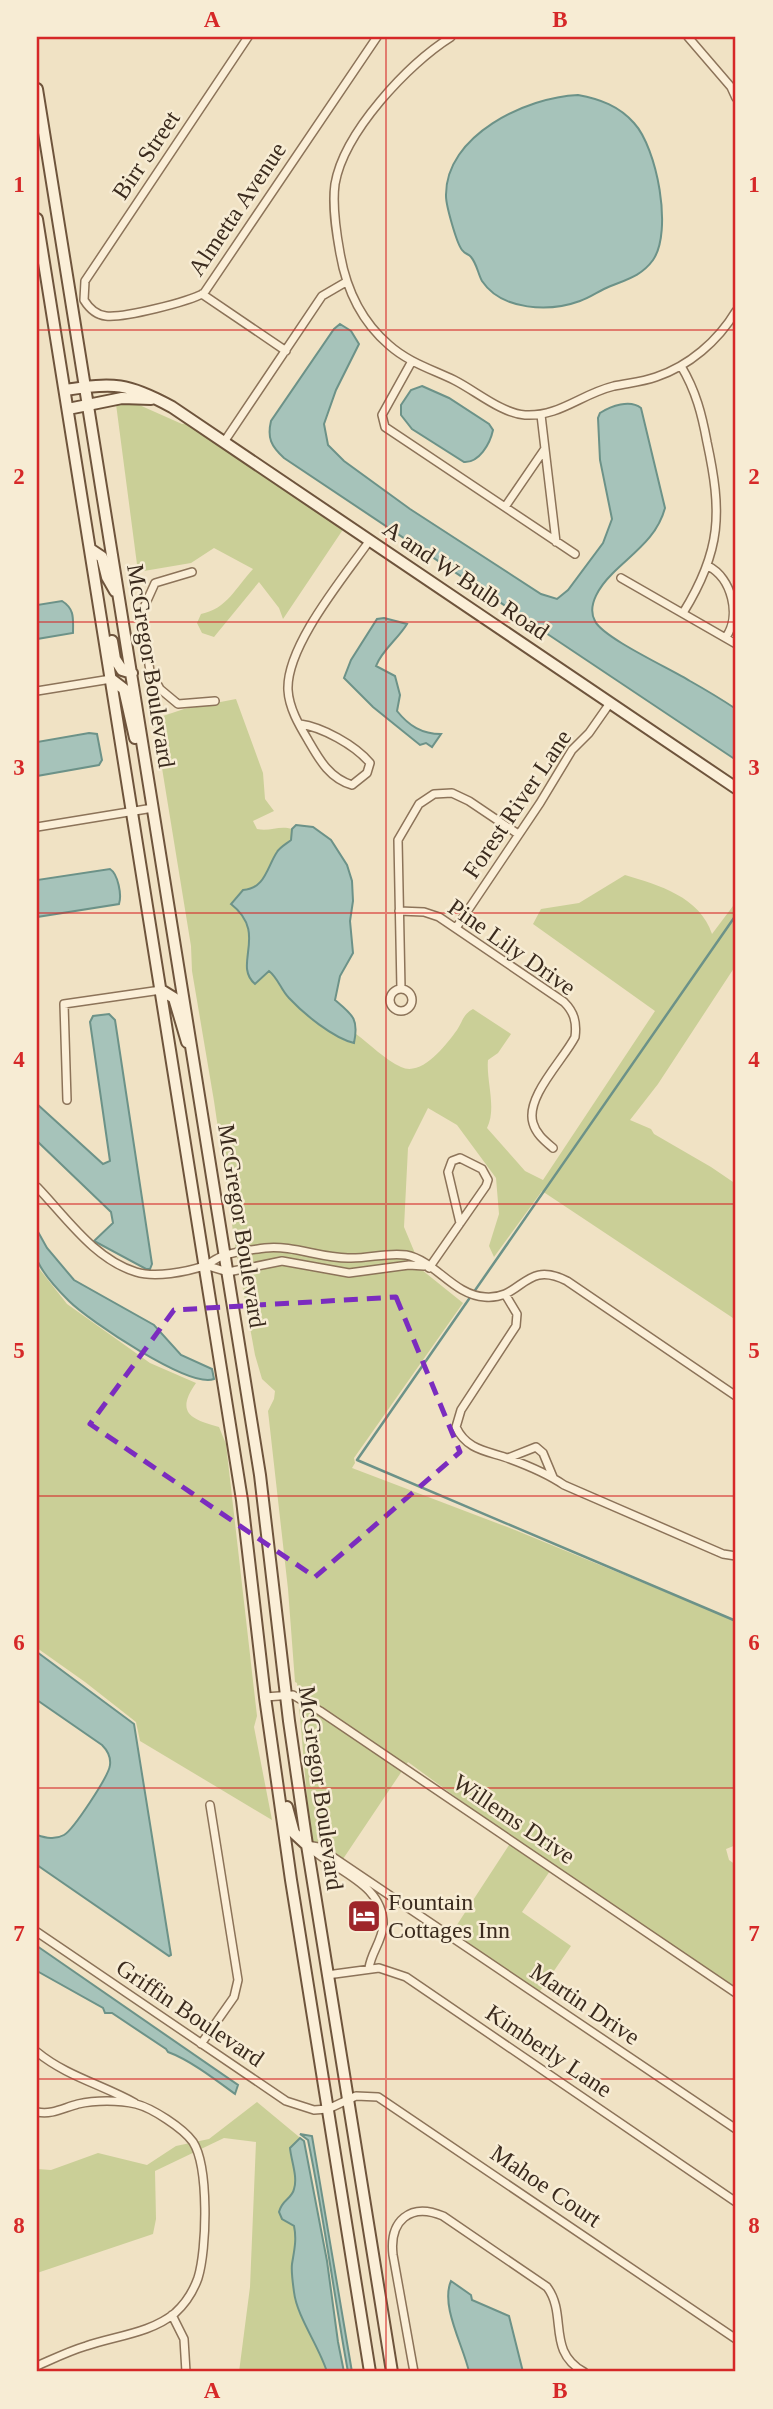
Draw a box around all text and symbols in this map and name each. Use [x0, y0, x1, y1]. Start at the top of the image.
text: A [204, 7, 221, 32]
text: B [552, 7, 568, 32]
street label: Birr Street [107, 106, 185, 204]
street label: Almetta Avenue [183, 138, 291, 280]
text: 1 [13, 172, 25, 197]
text: 1 [748, 172, 760, 197]
text: 2 [13, 464, 25, 489]
text: 2 [748, 464, 760, 489]
street label: A and W Bulb Road [378, 515, 554, 645]
street label: McGregor Boulevard [122, 562, 180, 770]
street label: Forest River Lane [458, 725, 576, 883]
text: 3 [13, 755, 25, 780]
text: 3 [748, 755, 760, 780]
street label: Pine Lily Drive [443, 894, 581, 1000]
text: 4 [13, 1047, 25, 1072]
text: 4 [748, 1047, 760, 1072]
street label: McGregor Boulevard [213, 1122, 271, 1330]
text: 5 [13, 1338, 25, 1363]
text: 5 [748, 1338, 760, 1363]
text: 6 [13, 1630, 25, 1655]
text: 6 [748, 1630, 760, 1655]
street label: McGregor Boulevard [294, 1684, 348, 1892]
street label: Willems Drive [448, 1769, 580, 1869]
place label: Fountain Cottages Inn [388, 1889, 510, 1943]
hotel icon: Fountain Cottages Inn [345, 1897, 383, 1935]
text: 7 [13, 1921, 25, 1946]
text: 7 [748, 1921, 760, 1946]
street label: Griffin Boulevard [111, 1954, 269, 2072]
street label: Martin Drive [526, 1958, 644, 2050]
street label: Kimberly Lane [481, 1999, 617, 2103]
street label: Mahoe Court [486, 2140, 606, 2233]
text: 8 [13, 2213, 25, 2238]
text: 8 [748, 2213, 760, 2238]
text: A [204, 2378, 221, 2403]
text: B [552, 2378, 568, 2403]

